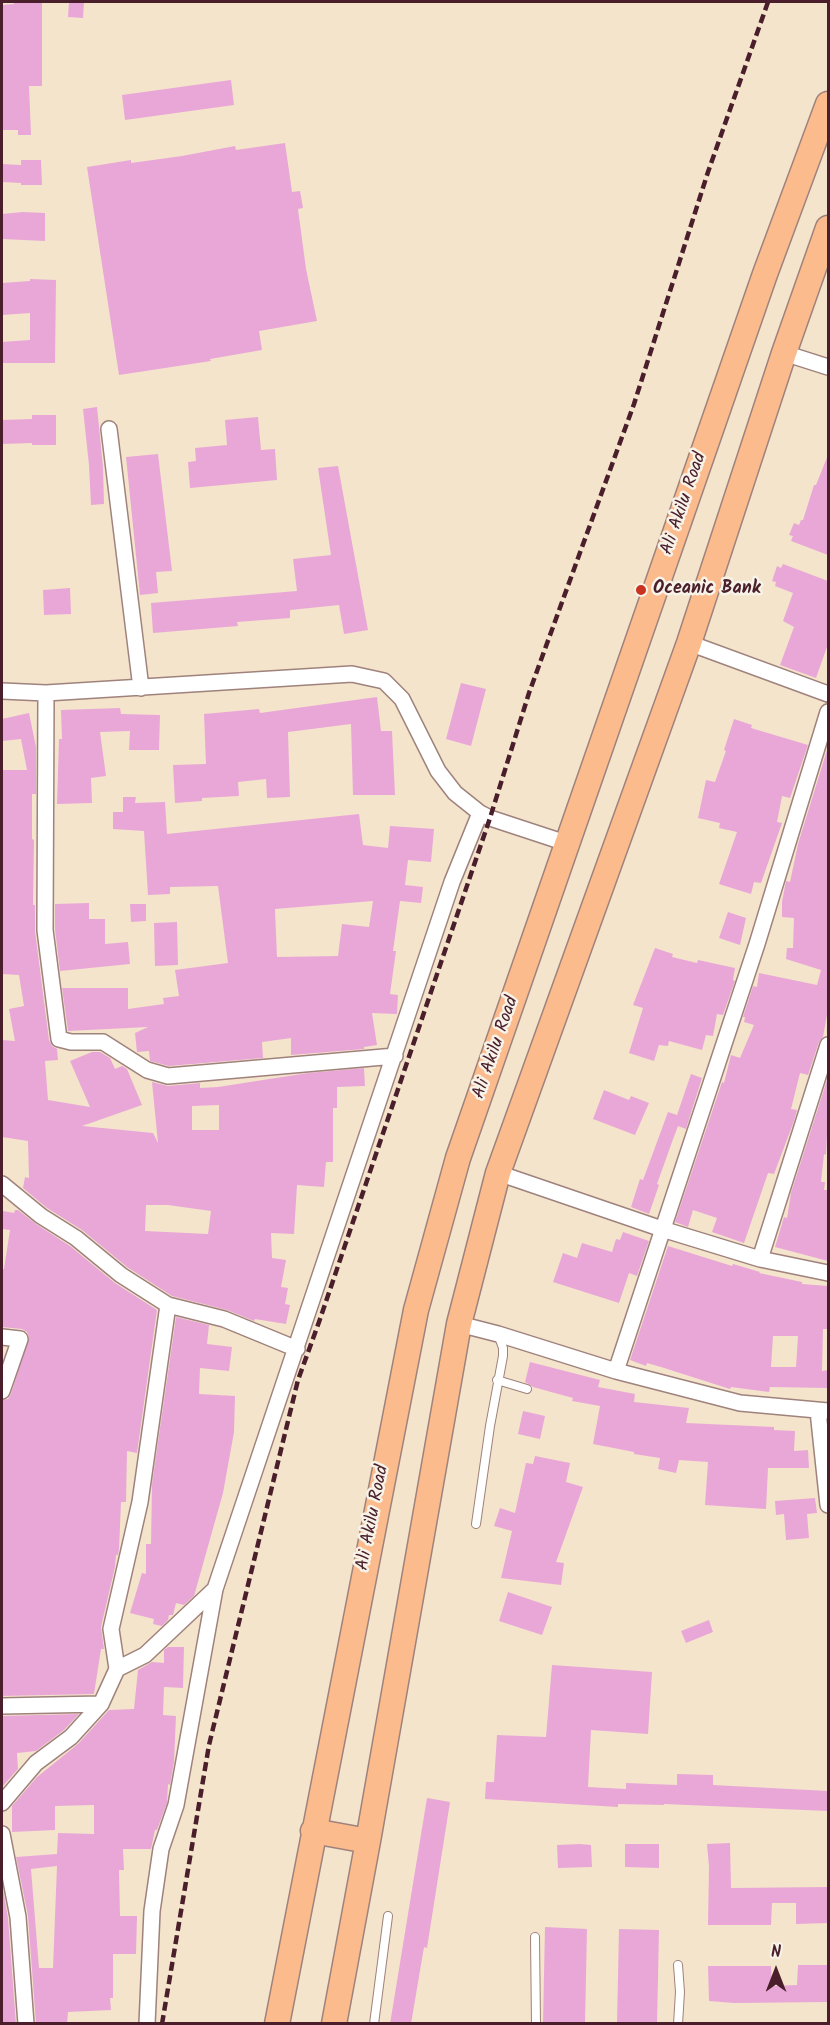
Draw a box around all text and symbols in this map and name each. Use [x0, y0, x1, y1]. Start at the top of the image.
street label: Ali Akilu Road [657, 450, 713, 558]
place label: Oceanic Bank [653, 579, 761, 601]
marker: Oceanic Bank [634, 583, 648, 597]
street label: Ali Akilu Road [469, 994, 525, 1102]
street label: Ali Akilu Road [353, 1463, 395, 1573]
text: N [771, 1940, 781, 1965]
north arrow [746, 1941, 806, 2001]

